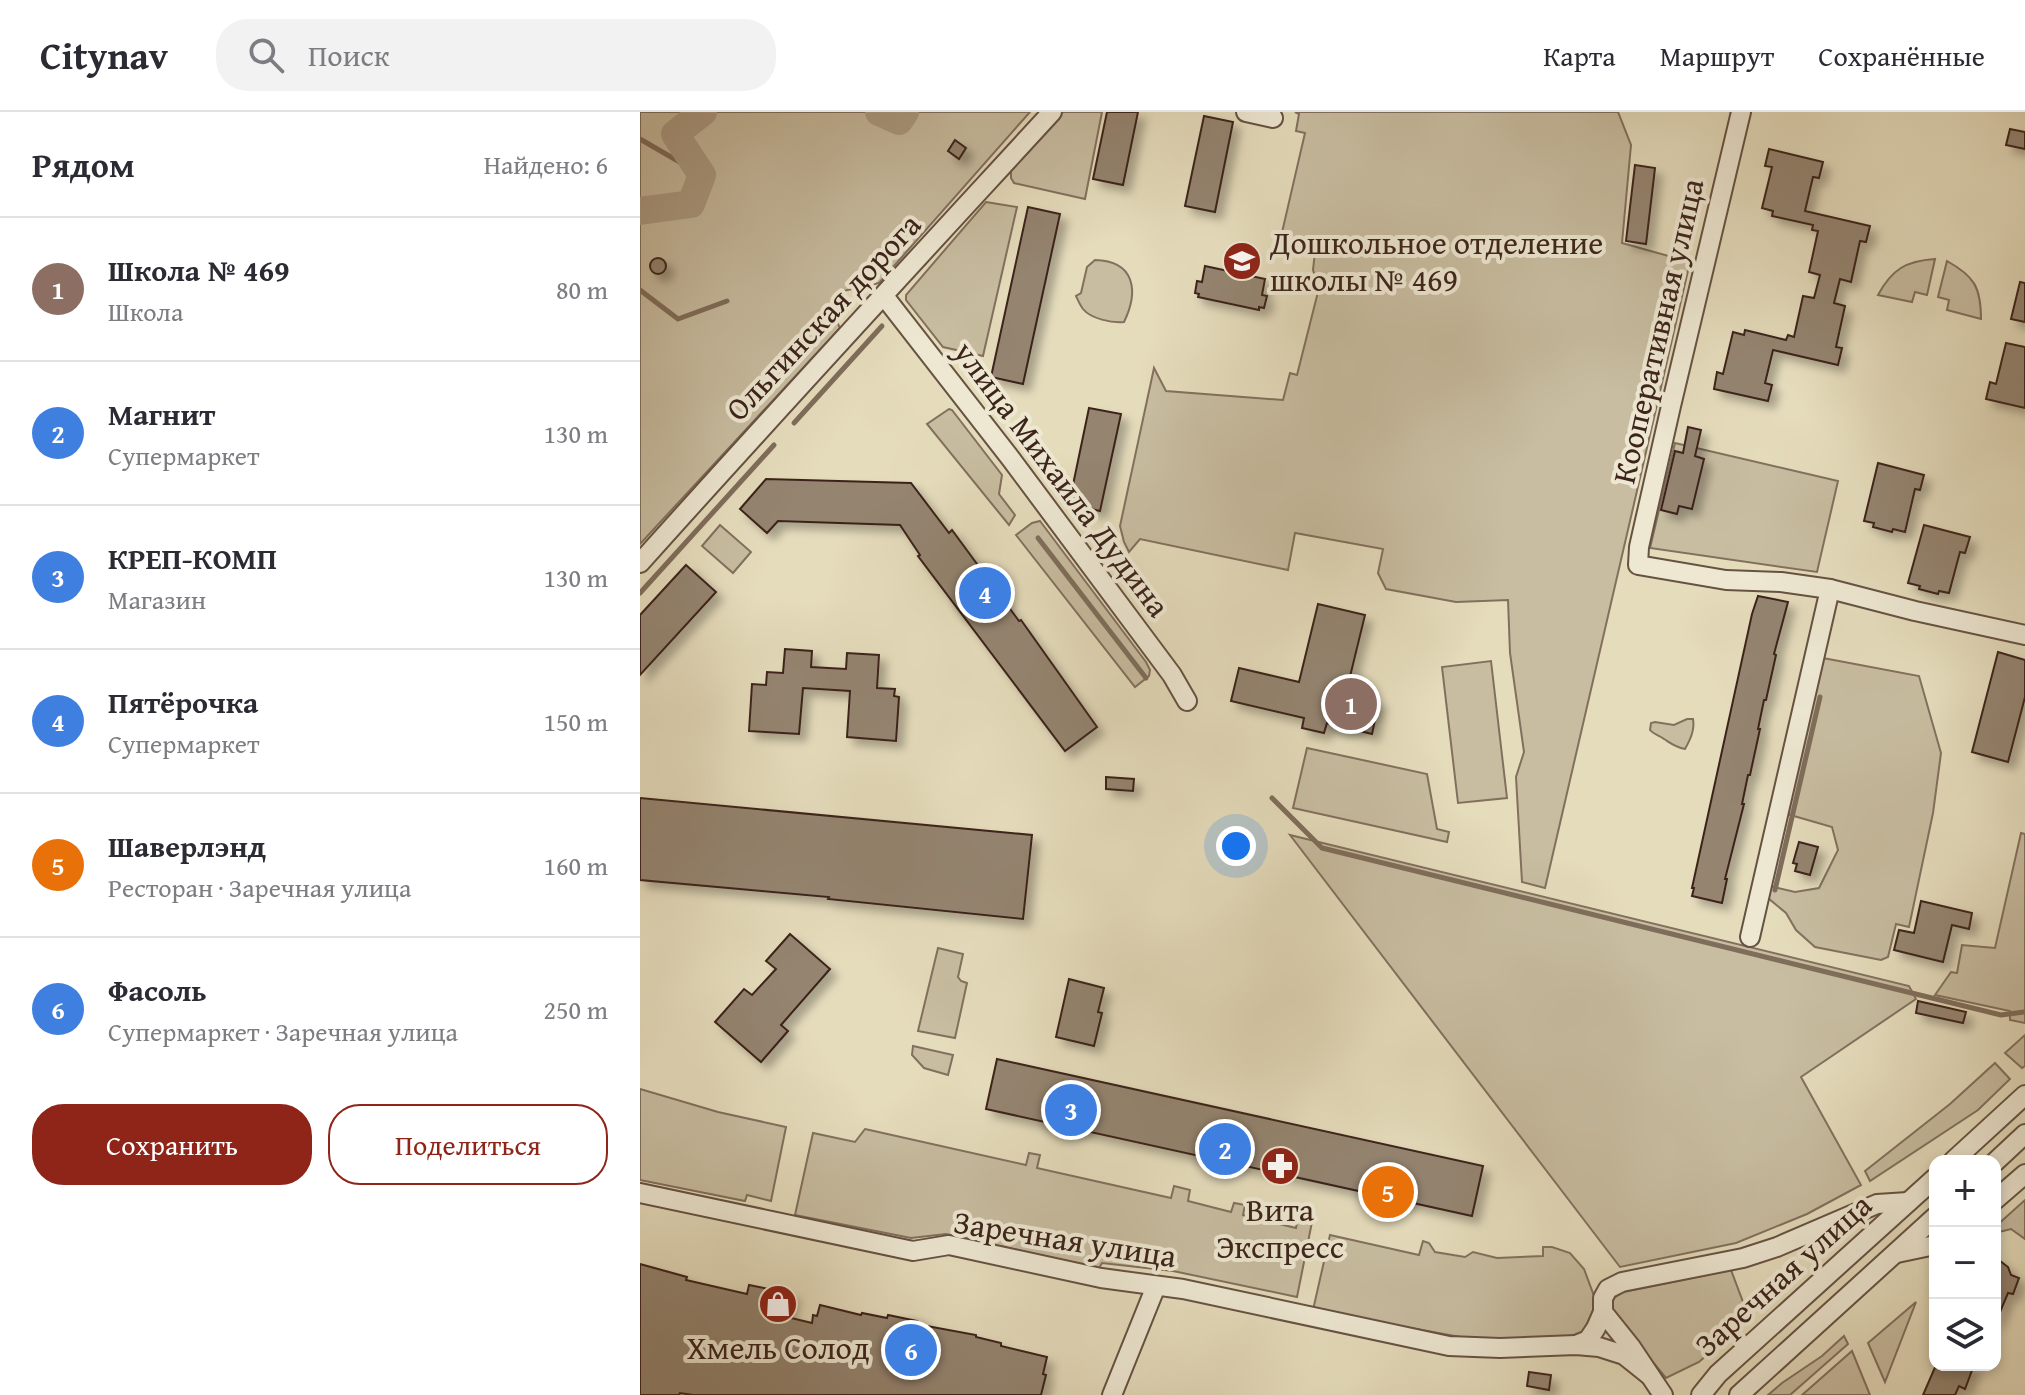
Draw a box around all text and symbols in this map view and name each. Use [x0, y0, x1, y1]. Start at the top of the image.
search box [216, 19, 776, 91]
text: Citynav [40, 27, 168, 83]
icon: search [244, 33, 288, 77]
text: Поиск [308, 33, 389, 77]
text: Карта [1543, 35, 1616, 76]
text: Маршрут [1660, 35, 1774, 76]
text: Сохранённые [1818, 35, 1985, 76]
text: Рядом [32, 140, 135, 189]
text: Найдено: 6 [484, 145, 608, 184]
street label: Кооперативная улица [1600, 173, 1716, 488]
street label: Ольгинская дорога [714, 202, 932, 431]
place label: Дошкольное отделение школы № 469 [1269, 219, 1603, 303]
school or university icon: Дошкольное отделение школы № 469 [1221, 240, 1263, 282]
text: Школа № 469 [108, 248, 290, 292]
text: 1 [51, 270, 65, 309]
text: 80 m [556, 270, 608, 309]
text: Школа [108, 292, 183, 331]
street label: улица Михаила Дудина [942, 330, 1182, 627]
text: Магнит [108, 392, 215, 436]
text: 2 [51, 414, 65, 453]
text: 130 m [543, 414, 608, 453]
text: Супермаркет [108, 436, 260, 475]
text: КРЕП-КОМП [108, 536, 277, 580]
text: 3 [51, 558, 65, 597]
text: 130 m [543, 558, 608, 597]
pin: 4 [959, 563, 1011, 623]
text: Магазин [108, 580, 206, 619]
pin: 1 [1325, 674, 1377, 734]
text: Пятёрочка [108, 680, 258, 724]
text: 4 [51, 702, 65, 741]
text: 150 m [543, 702, 608, 741]
text: Супермаркет [108, 724, 260, 763]
text: Шаверлэнд [108, 824, 266, 868]
your location [1216, 826, 1256, 866]
text: 5 [51, 846, 65, 885]
text: 160 m [543, 846, 608, 885]
text: Ресторан · Заречная улица [108, 868, 411, 907]
text: Фасоль [108, 968, 207, 1012]
text: 6 [51, 990, 65, 1029]
text: 250 m [543, 990, 608, 1029]
text: Супермаркет · Заречная улица [108, 1012, 458, 1051]
pin: 3 [1045, 1080, 1097, 1140]
button: Сохранить [32, 1104, 312, 1185]
button: Поделиться [328, 1104, 608, 1185]
pin: 2 [1199, 1119, 1251, 1179]
pharmacy icon: Вита Экспресс [1259, 1145, 1301, 1187]
map controls [1929, 1155, 2001, 1371]
button: + [1929, 1155, 2001, 1227]
pin: 5 [1362, 1162, 1414, 1222]
street label: Заречная улица [1683, 1182, 1882, 1367]
place label: Вита Экспресс [1216, 1186, 1344, 1270]
street label: Заречная улица [950, 1198, 1180, 1279]
button: − [1929, 1227, 2001, 1299]
shop icon: Хмель Солод [757, 1283, 799, 1325]
button: layers [1929, 1299, 2001, 1371]
pin: 6 [885, 1320, 937, 1380]
place label: Хмель Солод [687, 1324, 869, 1371]

